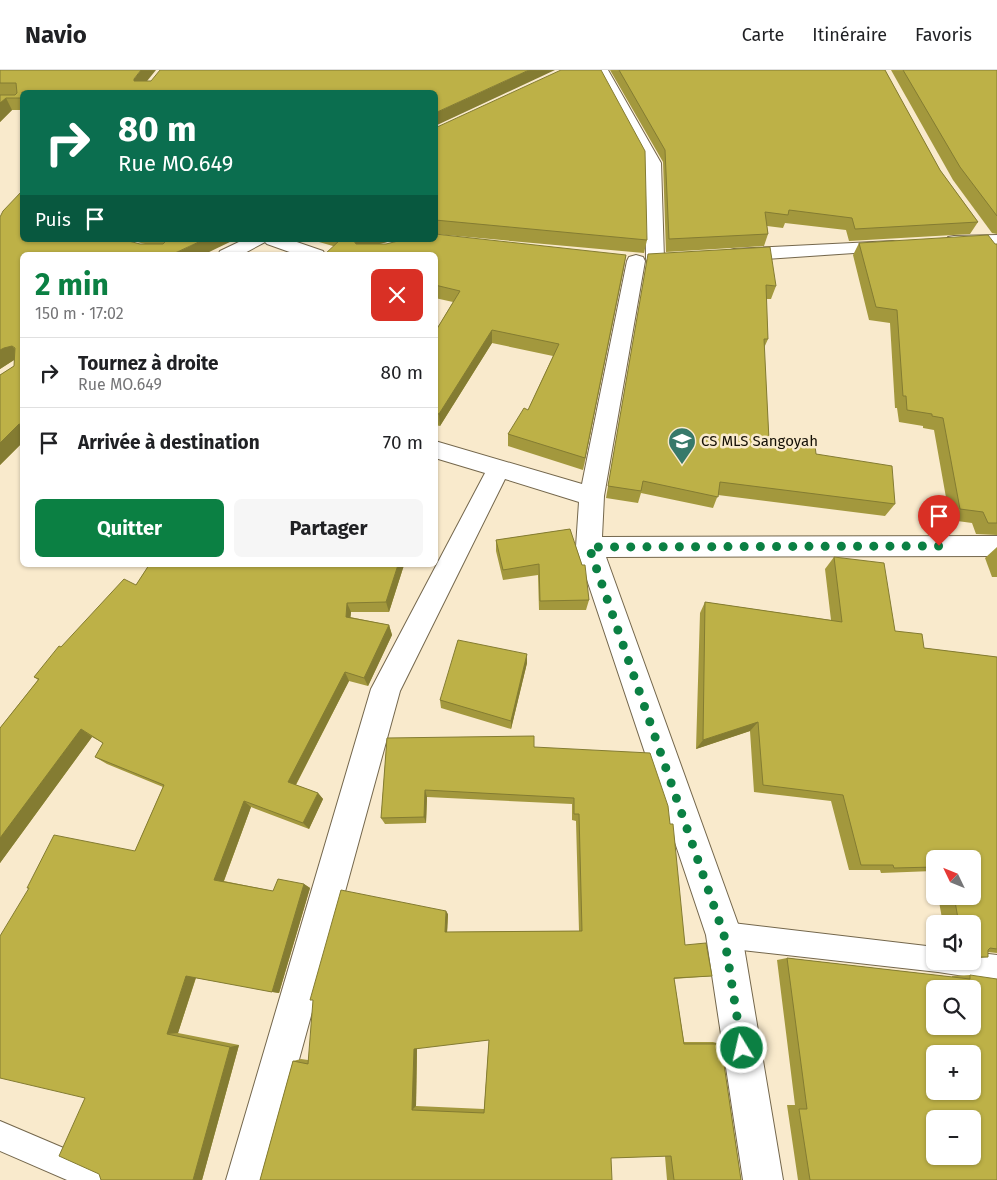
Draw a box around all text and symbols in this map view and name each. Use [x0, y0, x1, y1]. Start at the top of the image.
text: Navio [25, 21, 87, 49]
text: Carte [742, 24, 784, 46]
text: Itinéraire [812, 24, 887, 46]
text: Favoris [915, 24, 972, 46]
text: 80 m [118, 108, 197, 150]
icon: right [35, 110, 100, 175]
text: Rue MO.649 [118, 150, 233, 177]
icon: arrive [81, 205, 109, 233]
text: Puis [35, 208, 71, 231]
text: 2 min [35, 267, 109, 303]
button: close [371, 269, 423, 321]
text: 150 m · 17:02 [35, 304, 124, 323]
text: Tournez à droite [78, 352, 219, 375]
icon: right [35, 359, 63, 387]
text: 80 m [381, 361, 423, 384]
text: Rue MO.649 [78, 375, 162, 394]
school or university icon: CS MLS Sangoyah [667, 426, 697, 465]
icon: arrive [35, 429, 63, 457]
text: Arrivée à destination [78, 431, 260, 454]
text: 70 m [383, 431, 423, 454]
place label: CS MLS Sangoyah [701, 432, 818, 450]
pin [918, 495, 960, 546]
button: Quitter [35, 499, 224, 557]
button: Partager [234, 499, 423, 557]
icon: arrive [925, 502, 953, 530]
north arrow [926, 850, 981, 905]
map controls [926, 850, 981, 1165]
button: sound [926, 915, 981, 970]
button: search [926, 980, 981, 1035]
position arrow [715, 1021, 767, 1073]
button: + [926, 1045, 981, 1100]
button: − [926, 1110, 981, 1165]

